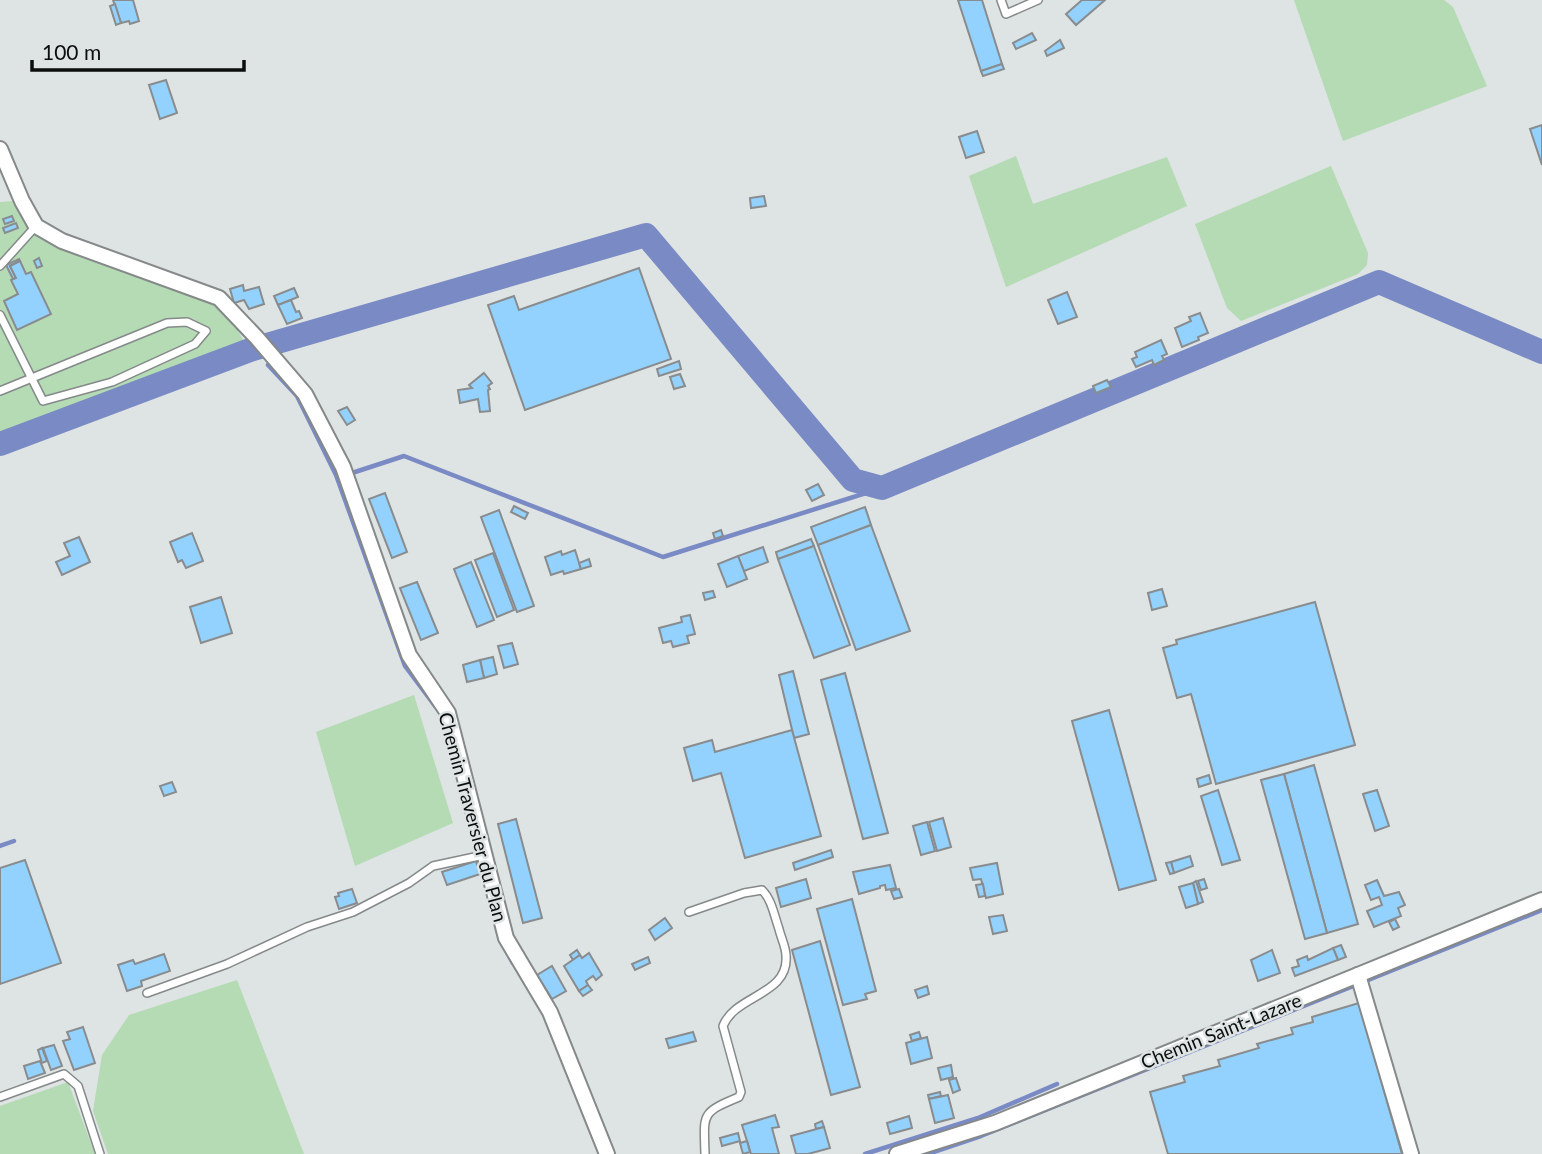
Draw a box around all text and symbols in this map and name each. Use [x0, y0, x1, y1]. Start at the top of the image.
scale bar [32, 28, 243, 72]
text: 100 m [42, 39, 101, 64]
street label: Chemin Traversier du Plan [434, 709, 513, 924]
street label: Chemin Saint-Lazare [1137, 988, 1305, 1073]

